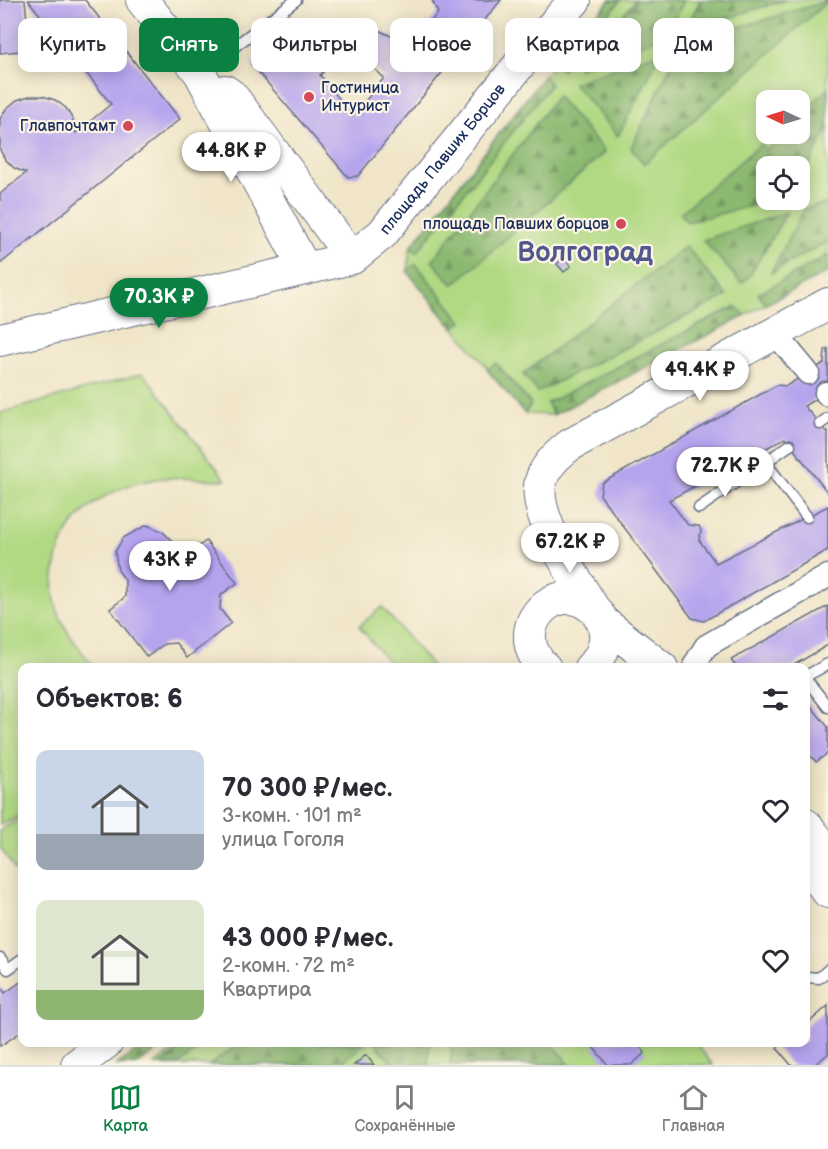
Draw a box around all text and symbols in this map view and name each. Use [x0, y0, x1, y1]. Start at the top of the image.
chip: Купить [18, 18, 127, 72]
chip: Снять [139, 18, 239, 72]
chip: Фильтры [251, 18, 378, 72]
chip: Новое [390, 18, 493, 72]
chip: Квартира [505, 18, 641, 72]
chip: Дом [653, 18, 734, 72]
place label: Гостиница Интурист [321, 79, 400, 116]
street label: площадь Павших Борцов [376, 80, 510, 239]
marker: Гостиница Интурист [302, 90, 316, 104]
north arrow [756, 90, 810, 144]
map controls [756, 90, 810, 210]
place label: Главпочтамт [20, 117, 117, 136]
marker: Главпочтамт [121, 119, 135, 133]
pin: 44.8K ₽ [176, 132, 286, 183]
text: 44.8K ₽ [196, 139, 266, 163]
button: locate [756, 156, 810, 210]
place label: площадь Павших борцов [423, 215, 610, 234]
marker: площадь Павших борцов [614, 217, 628, 231]
district label: Волгоград [517, 236, 653, 269]
pin: 70.3K ₽ [104, 278, 214, 329]
text: 70.3K ₽ [124, 285, 194, 309]
pin: 49.4K ₽ [645, 351, 755, 402]
text: 49.4K ₽ [665, 358, 735, 382]
pin: 72.7K ₽ [670, 447, 780, 498]
text: 72.7K ₽ [690, 454, 760, 478]
pin: 67.2K ₽ [515, 523, 625, 574]
text: 67.2K ₽ [535, 530, 605, 554]
pin: 43K ₽ [128, 541, 212, 592]
text: 43K ₽ [143, 548, 197, 572]
icon: filters [759, 683, 792, 716]
text: Объектов: 6 [36, 684, 183, 715]
text: 70 300 ₽/мес. [222, 773, 392, 804]
icon: home [84, 774, 156, 846]
icon: heart [759, 794, 792, 827]
text: 3-комн. · 101 m² [222, 804, 362, 828]
text: улица Гоголя [222, 828, 344, 852]
text: 43 000 ₽/мес. [222, 923, 393, 954]
icon: home [84, 924, 156, 996]
icon: heart [759, 944, 792, 977]
text: 2-комн. · 72 m² [222, 954, 355, 978]
text: Квартира [222, 978, 312, 1002]
tab: Карта [103, 1081, 148, 1136]
tab: Сохранённые [354, 1081, 456, 1136]
tab: Главная [662, 1081, 725, 1136]

